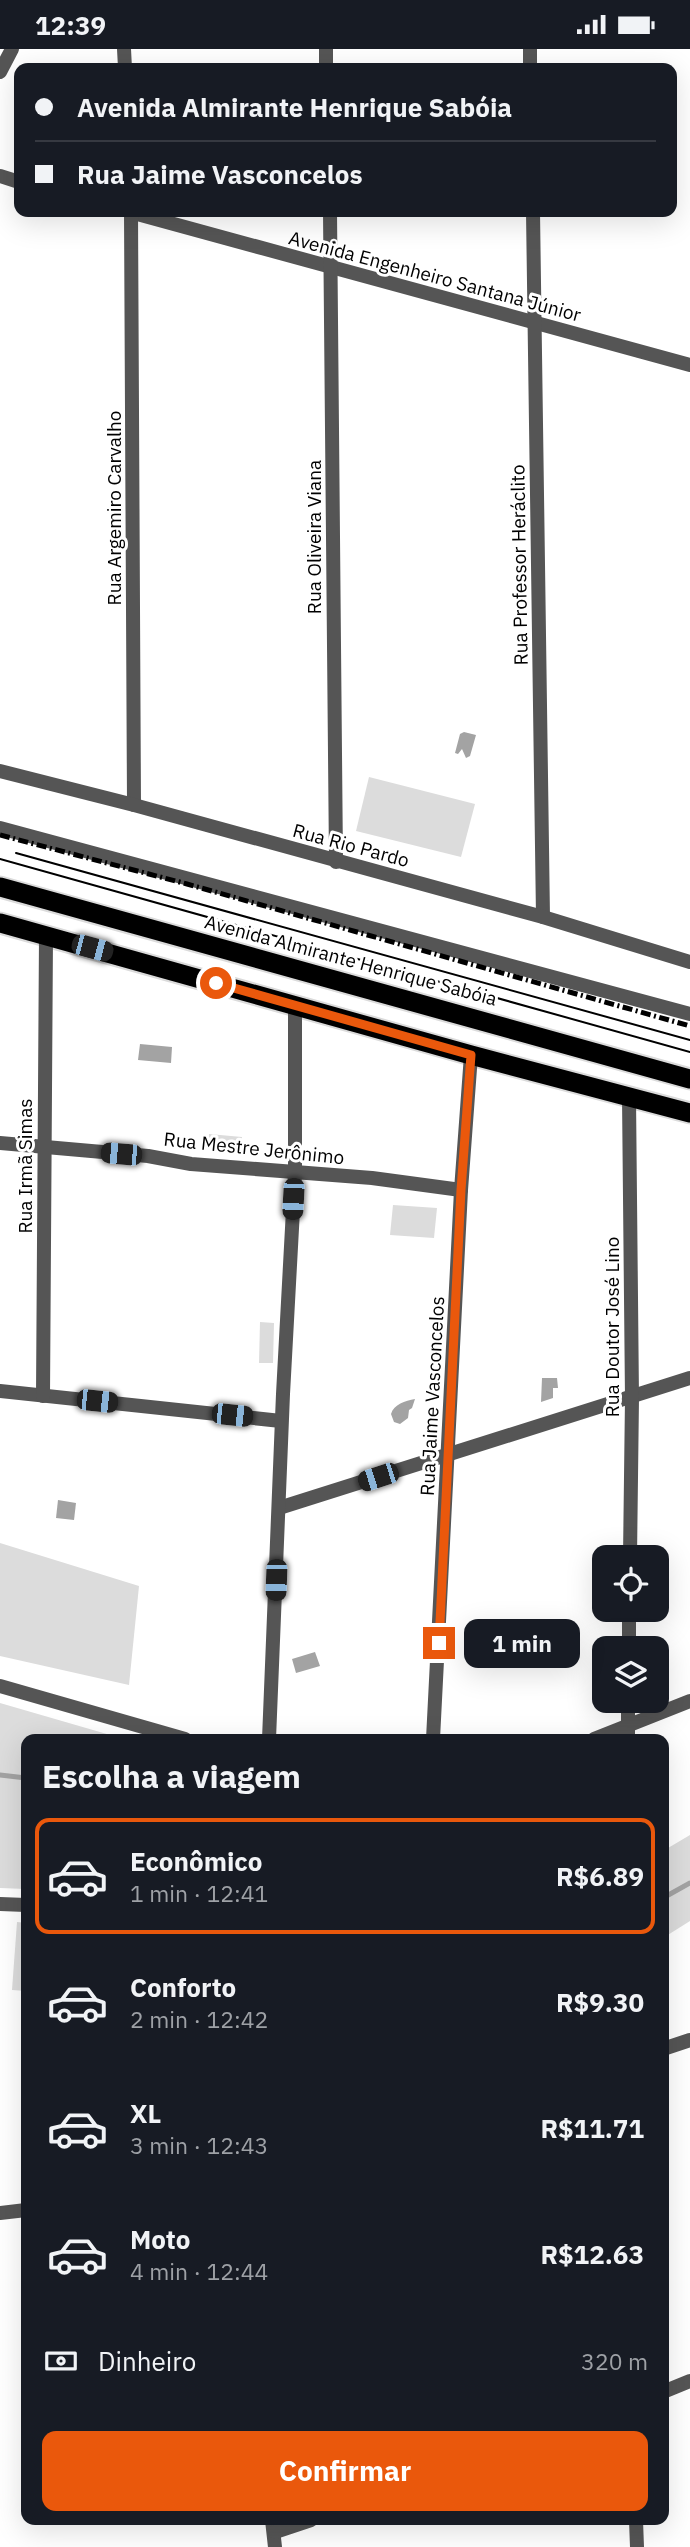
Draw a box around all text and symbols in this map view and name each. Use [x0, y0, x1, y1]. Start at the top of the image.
text: 12:39 [35, 8, 106, 42]
text: Avenida Almirante Henrique Sabóia [77, 90, 512, 124]
text: Rua Jaime Vasconcelos [77, 157, 363, 191]
street label: Avenida Engenheiro Santana Júnior [286, 225, 584, 327]
street label: Rua Argemiro Carvalho [102, 410, 126, 606]
street label: Rua Oliveira Viana [302, 460, 326, 614]
street label: Rua Professor Heráclito [505, 464, 533, 666]
street label: Rua Rio Pardo [290, 818, 412, 872]
street label: Avenida Almirante Henrique Sabóia [202, 909, 500, 1011]
car [69, 932, 116, 964]
route start [200, 967, 232, 999]
street label: Rua Irmã Simas [13, 1098, 37, 1234]
street label: Rua Mestre Jerônimo [163, 1127, 345, 1169]
car [100, 1142, 143, 1166]
car [282, 1177, 305, 1221]
street label: Rua Doutor José Lino [600, 1237, 624, 1417]
street label: Rua Jaime Vasconcelos [415, 1296, 449, 1496]
car [76, 1388, 119, 1414]
car [211, 1402, 254, 1428]
car [355, 1461, 402, 1493]
map controls [592, 1545, 669, 1713]
button: locate [592, 1545, 669, 1622]
car [265, 1559, 288, 1601]
callout: 1 min [464, 1619, 579, 1667]
route end [423, 1627, 455, 1659]
text: 1 min [492, 1628, 552, 1658]
button: layers [592, 1636, 669, 1713]
text: Escolha a viagem [42, 1755, 301, 1797]
text: Econômico [130, 1844, 262, 1878]
icon: car [46, 1845, 109, 1908]
text: R$6.89 [556, 1859, 644, 1893]
text: 1 min · 12:41 [130, 1878, 268, 1908]
text: Conforto [130, 1970, 236, 2004]
icon: car [46, 1971, 109, 2034]
text: R$9.30 [556, 1985, 644, 2019]
text: 2 min · 12:42 [130, 2004, 268, 2034]
text: XL [130, 2096, 161, 2130]
icon: car [46, 2097, 109, 2160]
text: R$11.71 [540, 2111, 644, 2145]
text: 3 min · 12:43 [130, 2130, 268, 2160]
text: Moto [130, 2222, 190, 2256]
icon: car [46, 2223, 109, 2286]
text: R$12.63 [540, 2237, 644, 2271]
text: 4 min · 12:44 [130, 2256, 268, 2286]
icon: cash [42, 2342, 80, 2380]
text: Dinheiro [98, 2344, 196, 2378]
text: 320 m [581, 2346, 648, 2376]
button: Confirmar [42, 2431, 648, 2511]

